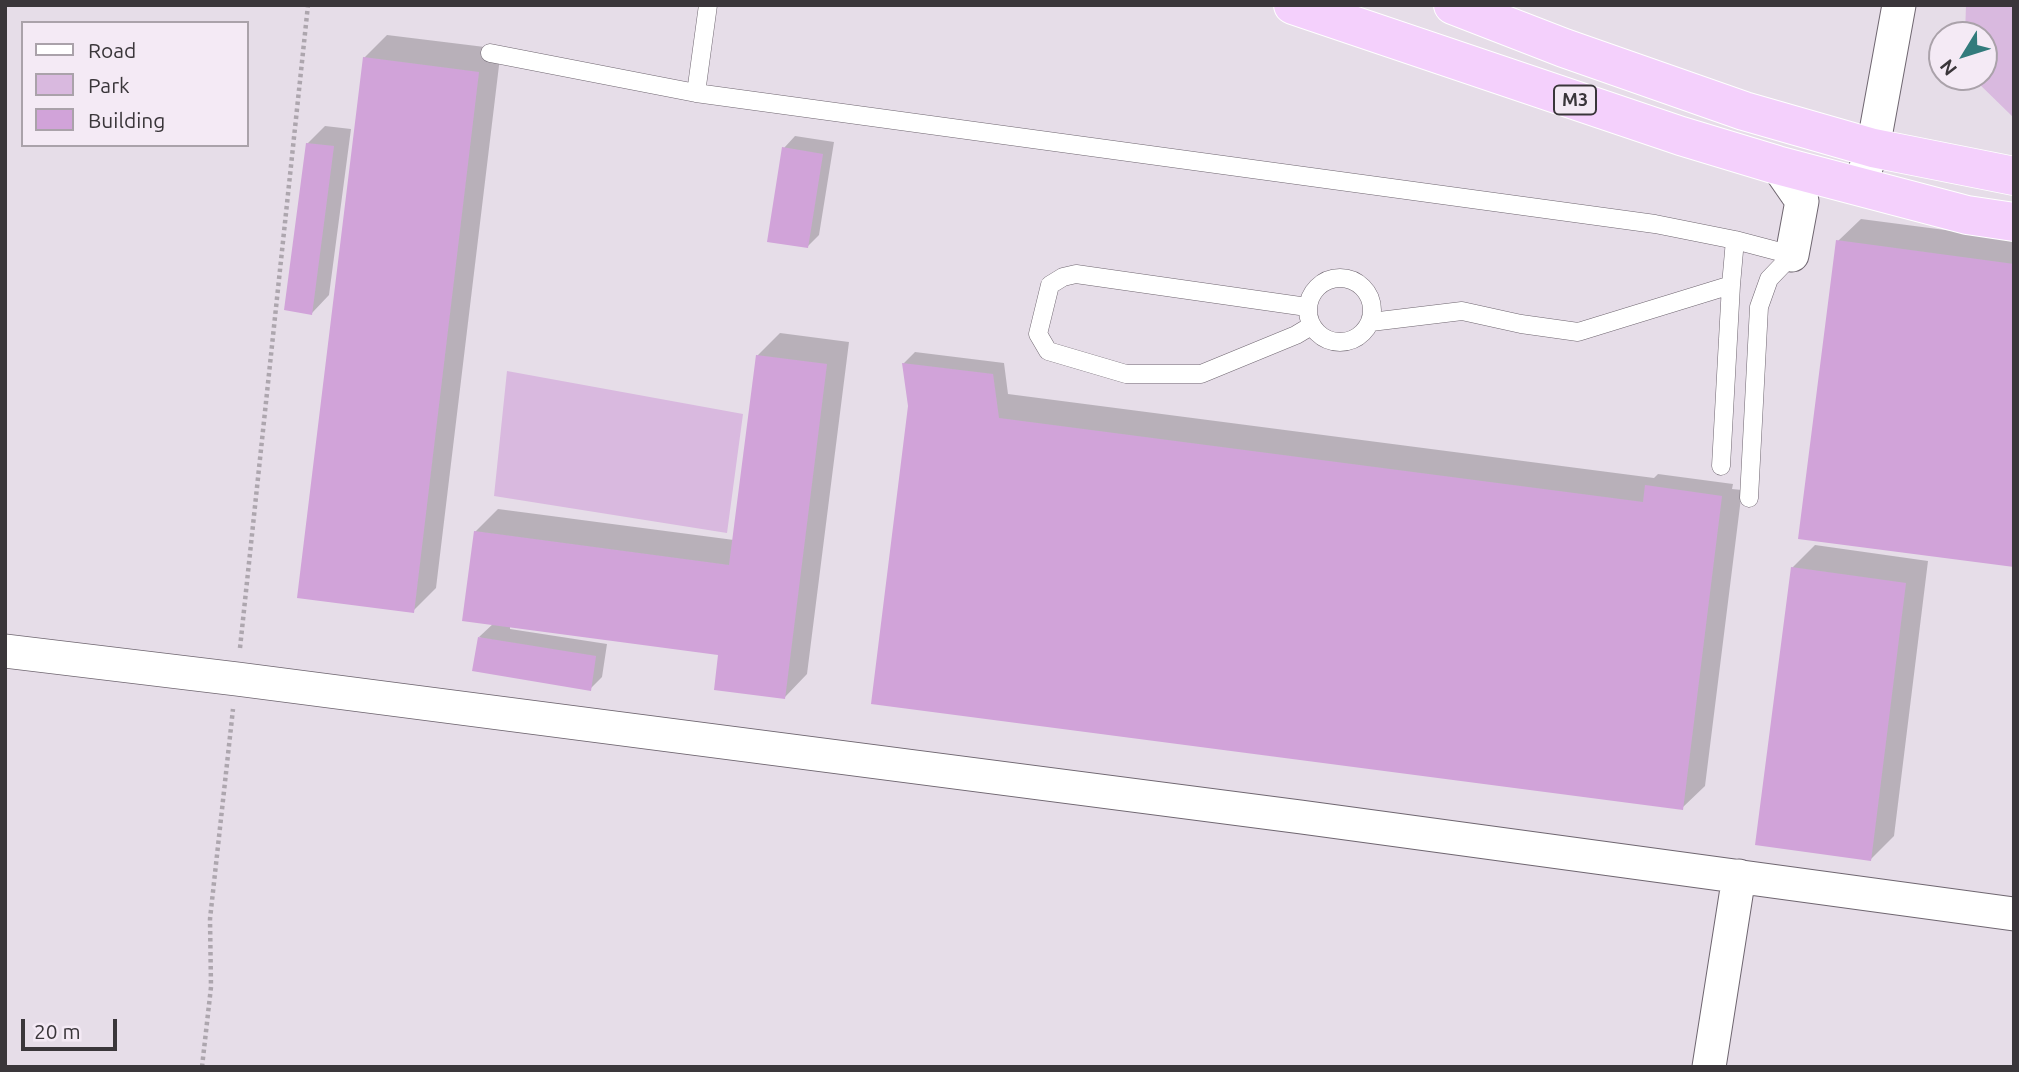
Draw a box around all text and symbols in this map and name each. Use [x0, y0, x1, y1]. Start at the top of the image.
legend [21, 21, 248, 147]
north arrow [1928, 21, 1998, 91]
text: Road [88, 38, 136, 62]
text: N [1935, 55, 1961, 80]
text: Park [88, 73, 130, 97]
road number: M3 [1554, 86, 1596, 114]
text: Building [88, 108, 165, 132]
scale bar [24, 1006, 121, 1050]
text: 20 m [34, 1019, 81, 1043]

